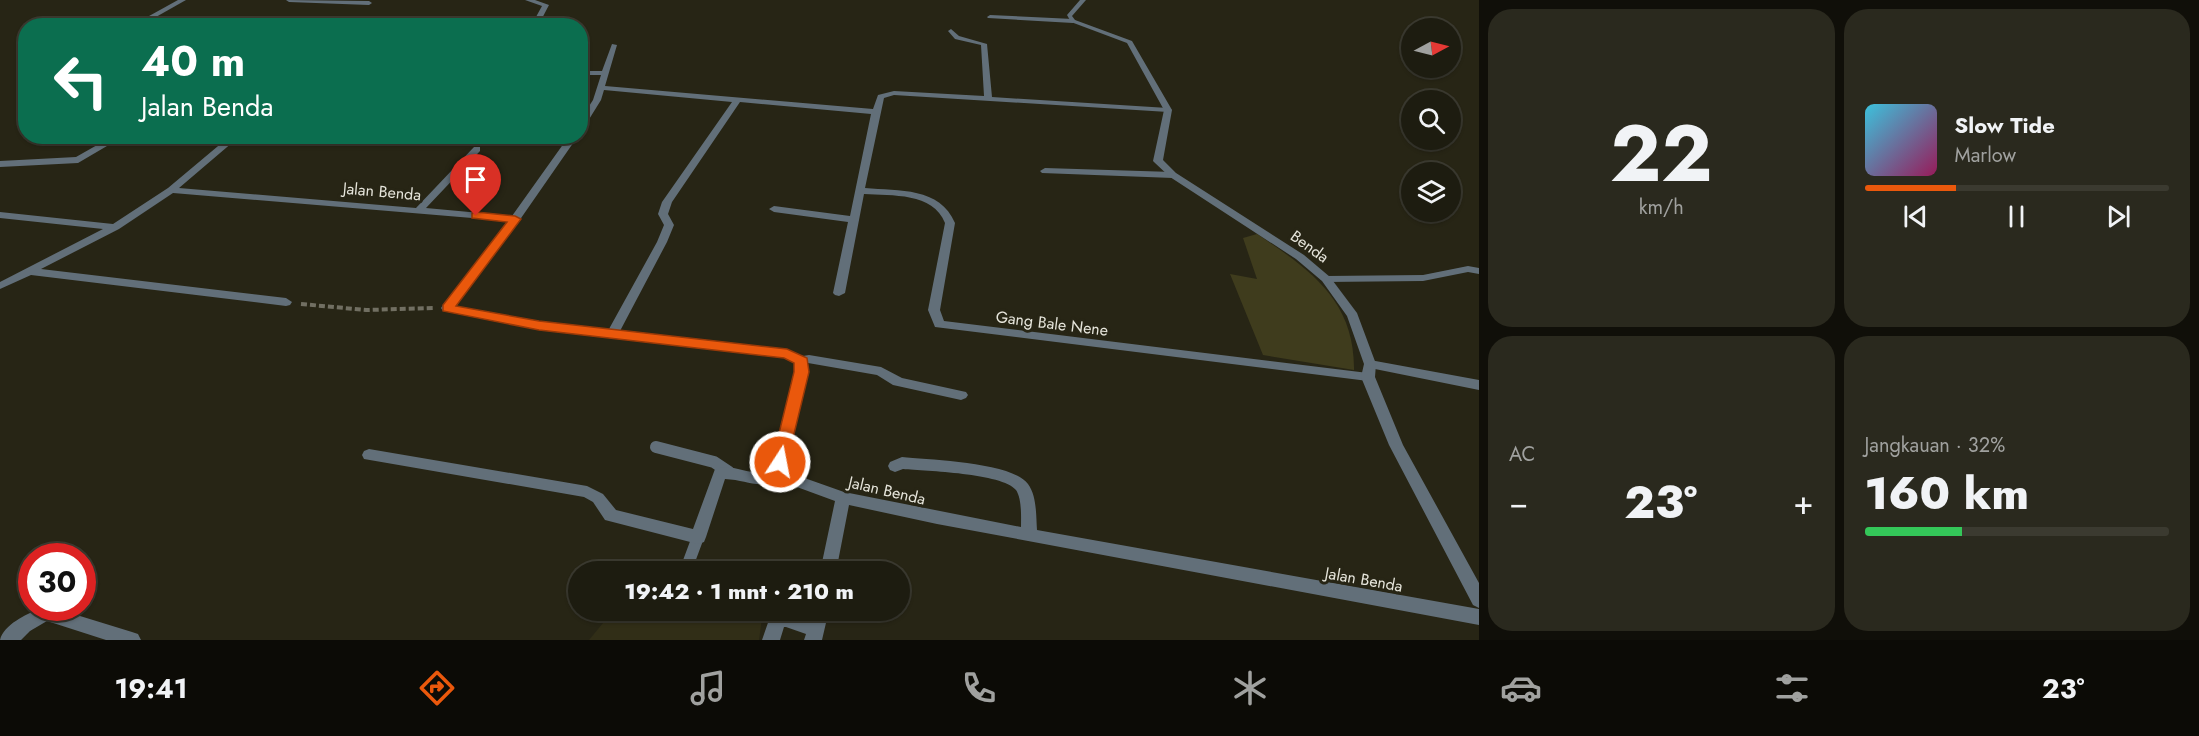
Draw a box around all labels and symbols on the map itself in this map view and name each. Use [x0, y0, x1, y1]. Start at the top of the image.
north arrow [1401, 18, 1461, 78]
pin [450, 154, 501, 216]
street label: Jalan Benda [340, 176, 422, 206]
street label: Benda [1286, 225, 1334, 268]
street label: Gang Bale Nene [994, 305, 1109, 342]
position arrow [748, 430, 812, 494]
street label: Jalan Benda [844, 470, 928, 511]
speed limit sign: 30 [18, 543, 96, 621]
street label: Jalan Benda [1321, 561, 1405, 598]

